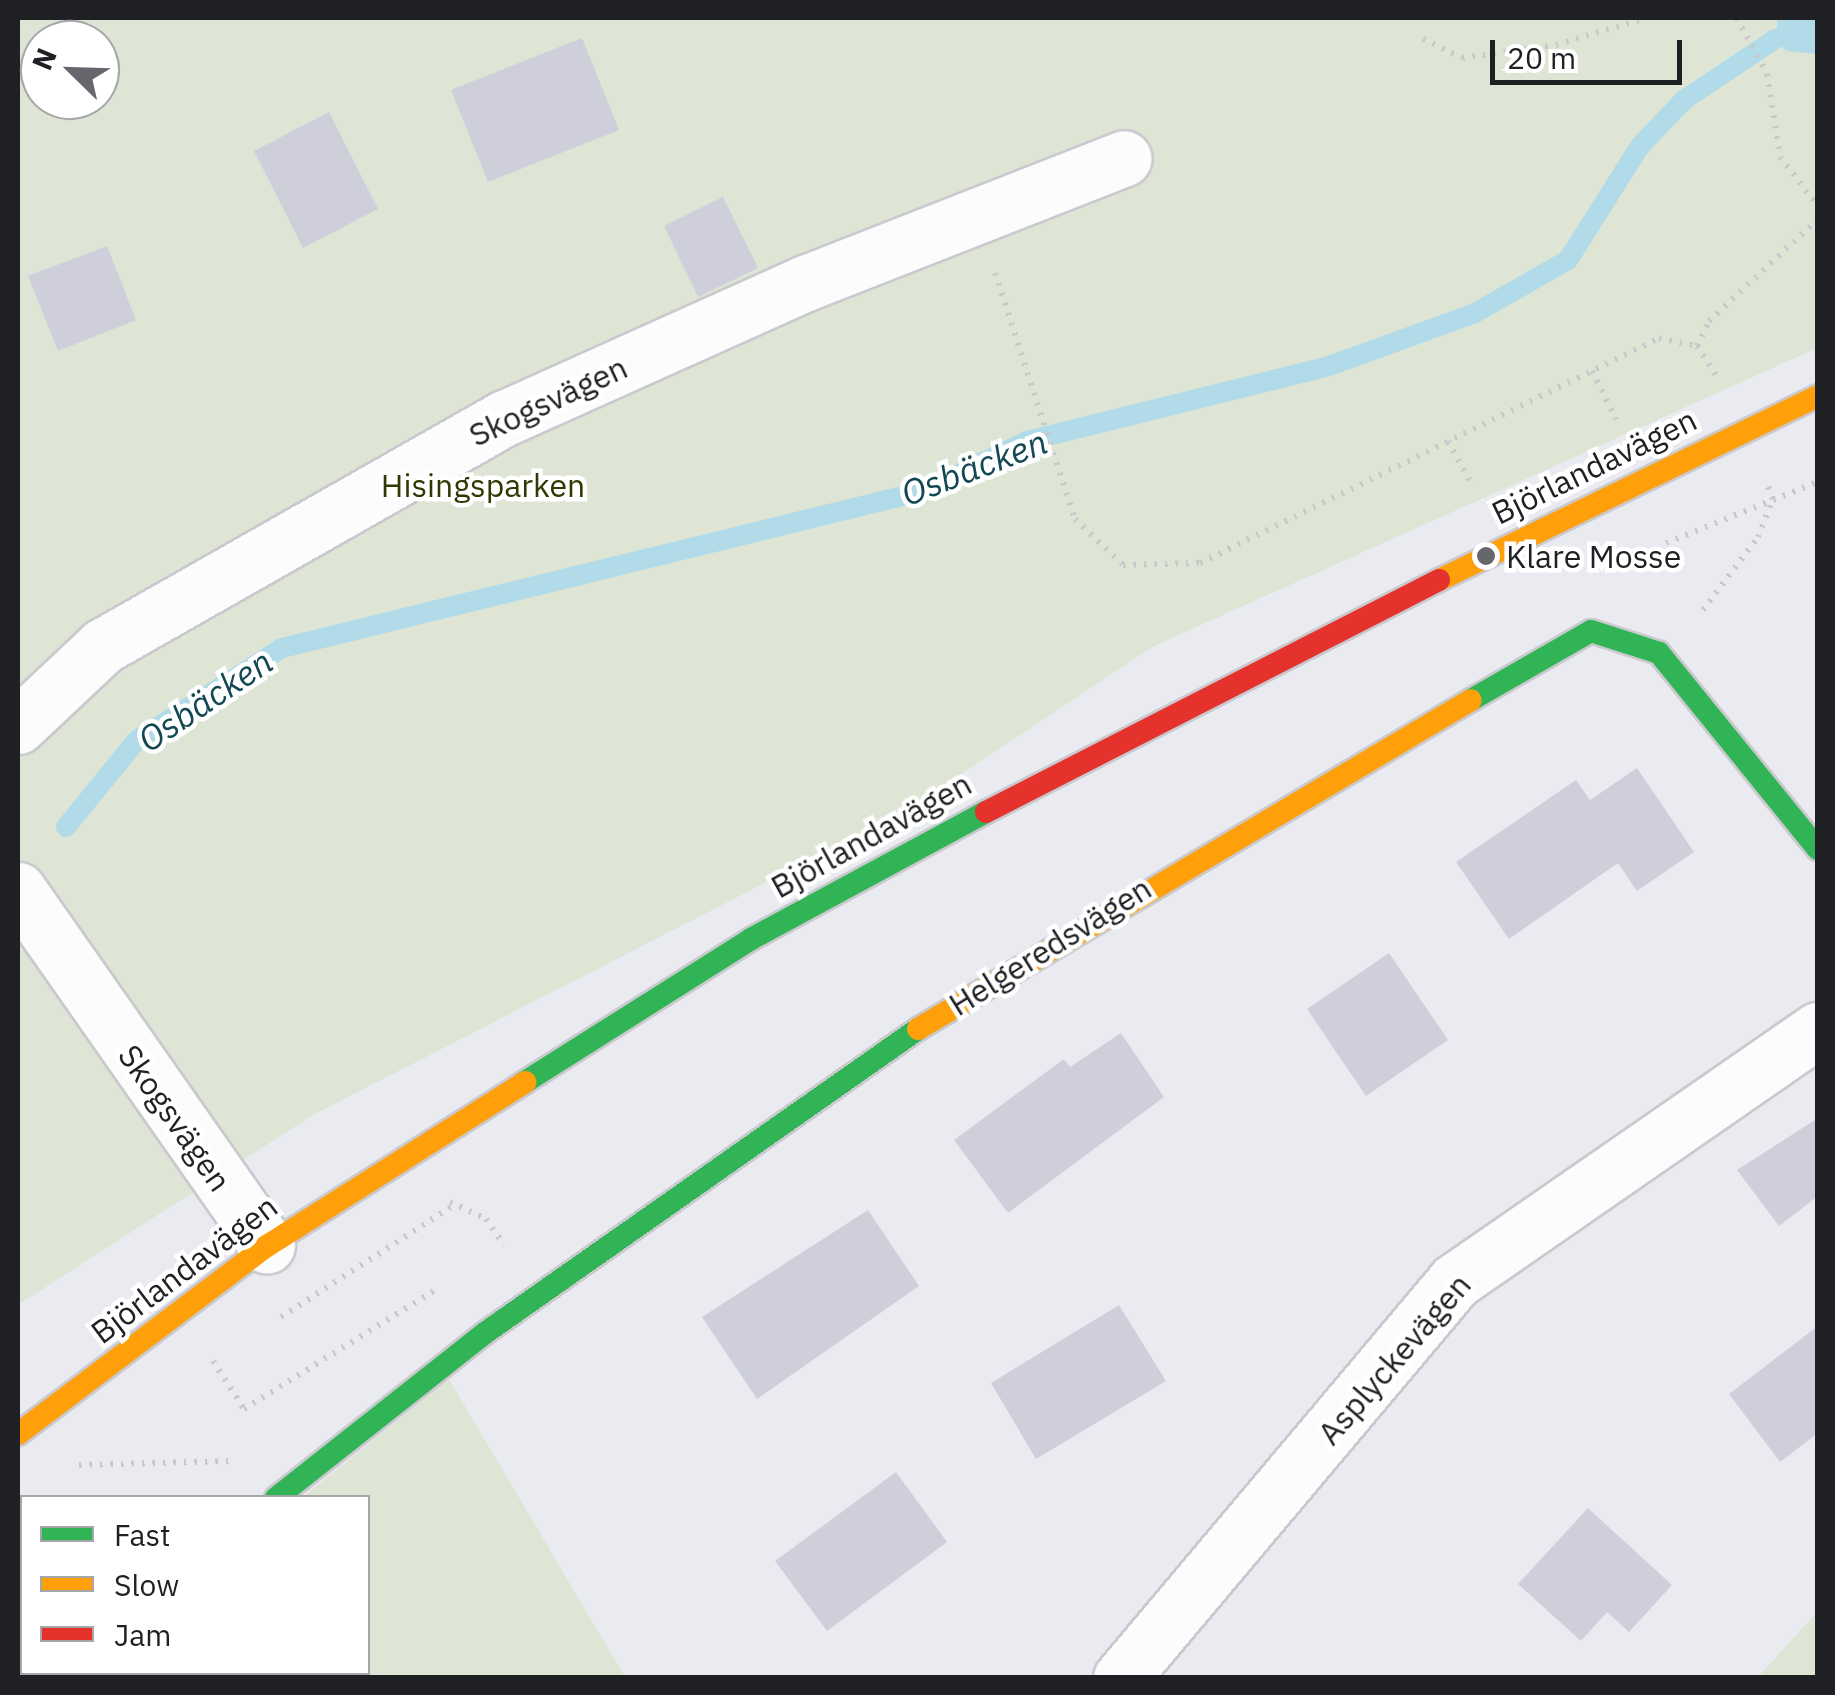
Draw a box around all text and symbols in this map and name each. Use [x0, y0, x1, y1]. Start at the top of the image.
north arrow [20, 20, 120, 120]
scale bar [1495, 20, 1688, 82]
text: 20 m [1507, 38, 1576, 77]
text: N [23, 42, 65, 75]
street label: Skogsvägen [463, 348, 633, 454]
street label: Björlandavägen [1485, 400, 1703, 532]
water label: Osbäcken [895, 420, 1053, 514]
park label: Hisingsparken [381, 466, 585, 504]
place label: Klare Mosse [1506, 537, 1681, 575]
marker: Klare Mosse [1475, 545, 1497, 567]
water label: Osbäcken [130, 640, 280, 760]
street label: Björlandavägen [764, 764, 978, 906]
street label: Helgeredsvägen [942, 869, 1158, 1023]
street label: Skogsvägen [111, 1037, 239, 1199]
street label: Björlandavägen [83, 1187, 285, 1351]
street label: Asplyckevägen [1309, 1266, 1479, 1452]
legend [20, 1495, 370, 1675]
text: Fast [114, 1515, 171, 1554]
text: Slow [114, 1565, 179, 1604]
text: Jam [114, 1615, 172, 1654]

